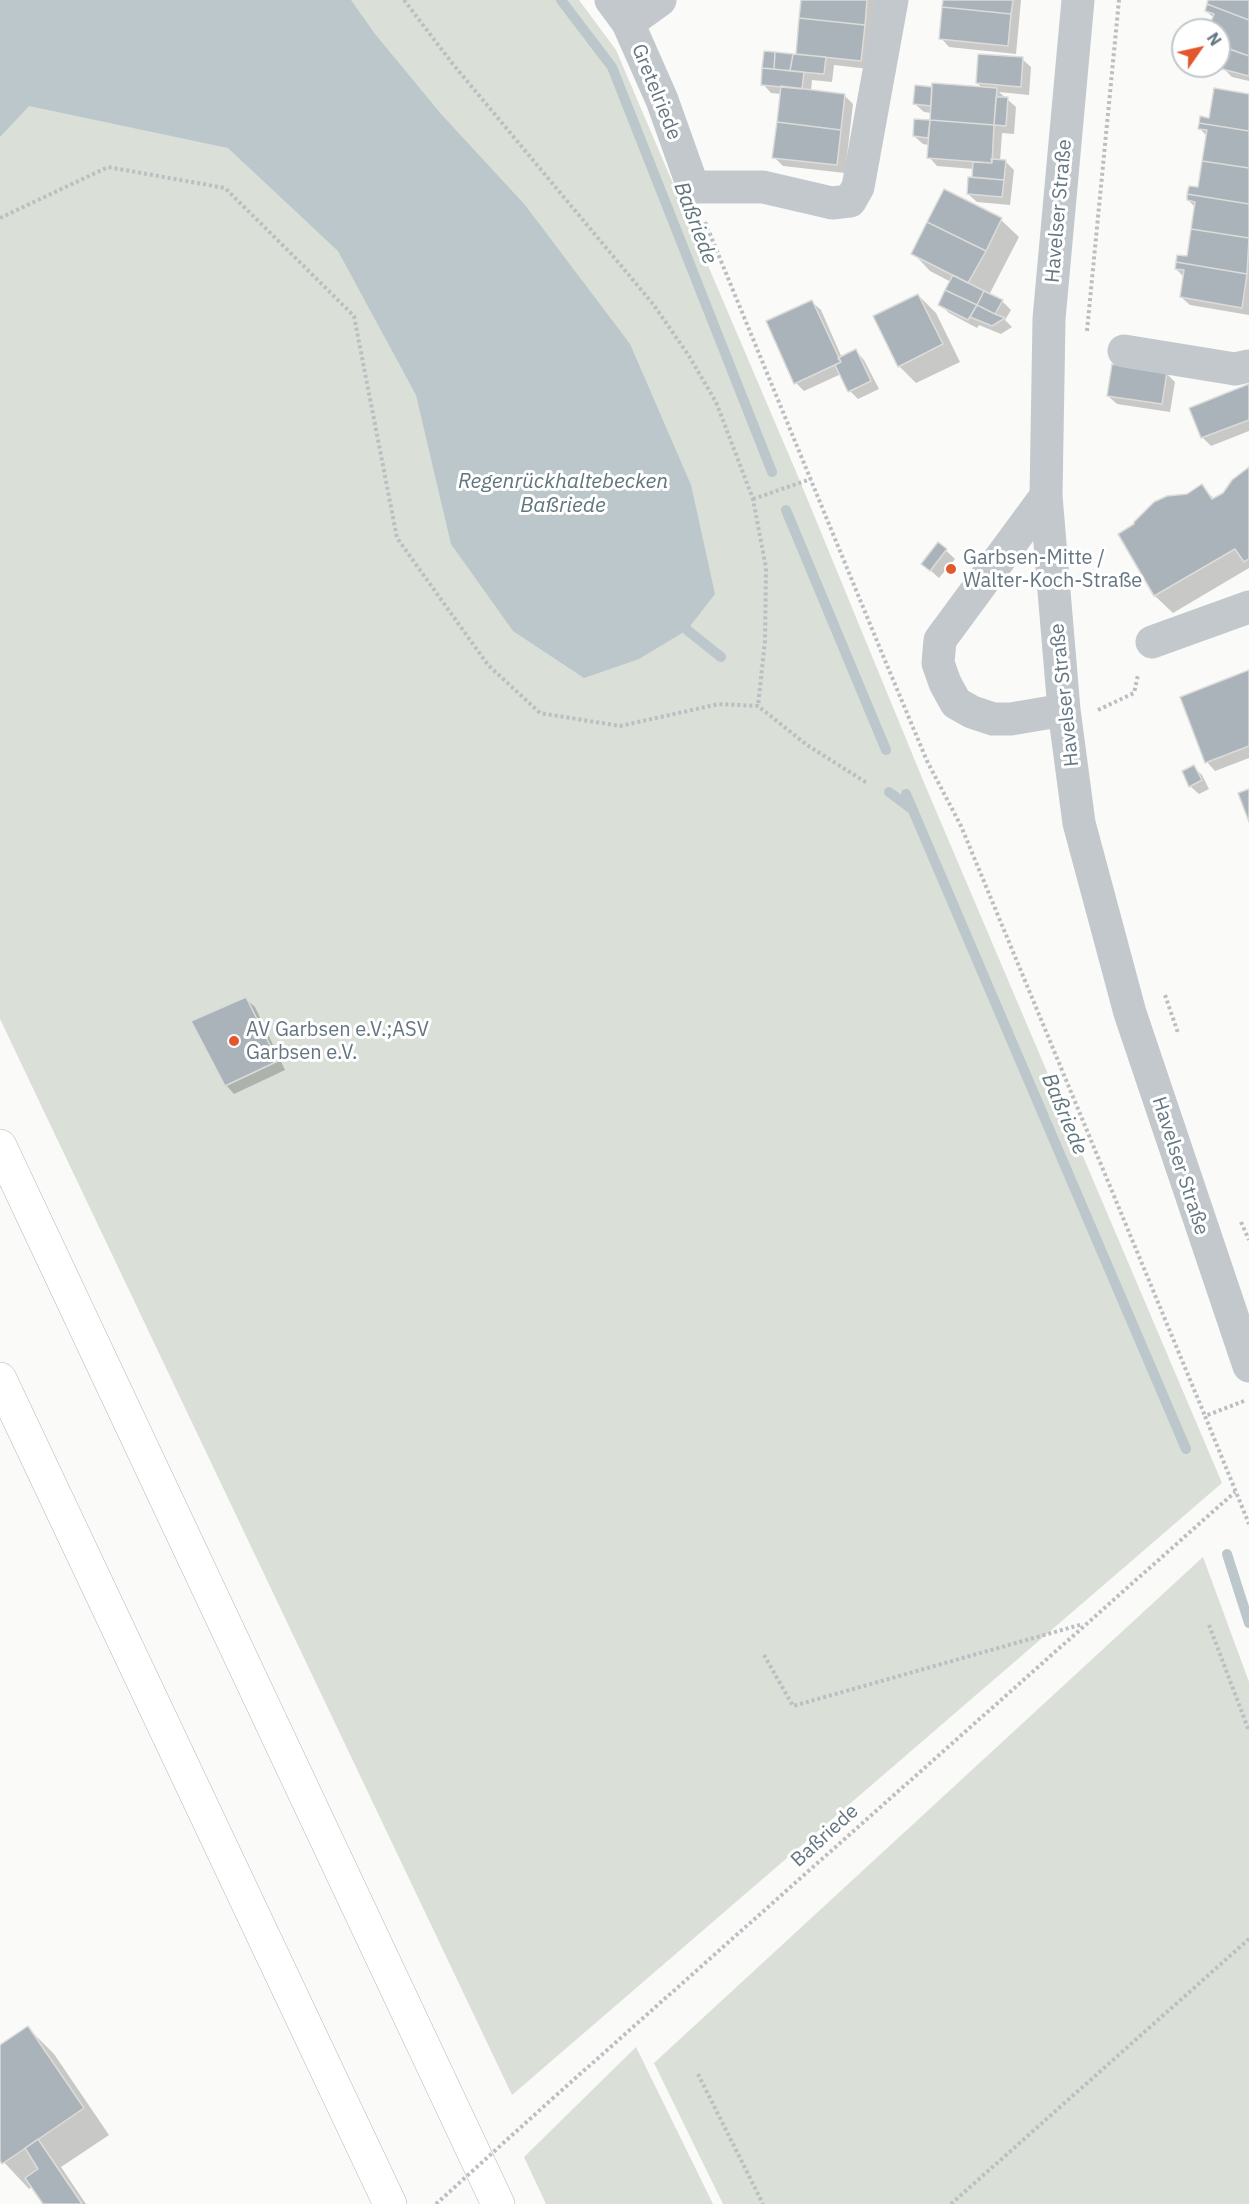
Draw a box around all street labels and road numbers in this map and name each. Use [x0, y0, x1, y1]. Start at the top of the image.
street label: Gretelriede [626, 41, 686, 143]
street label: Havelser Straße [1041, 138, 1077, 284]
street label: Havelser Straße [1046, 622, 1084, 768]
street label: Havelser Straße [1146, 1094, 1214, 1238]
street label: Baßriede [786, 1800, 864, 1872]

